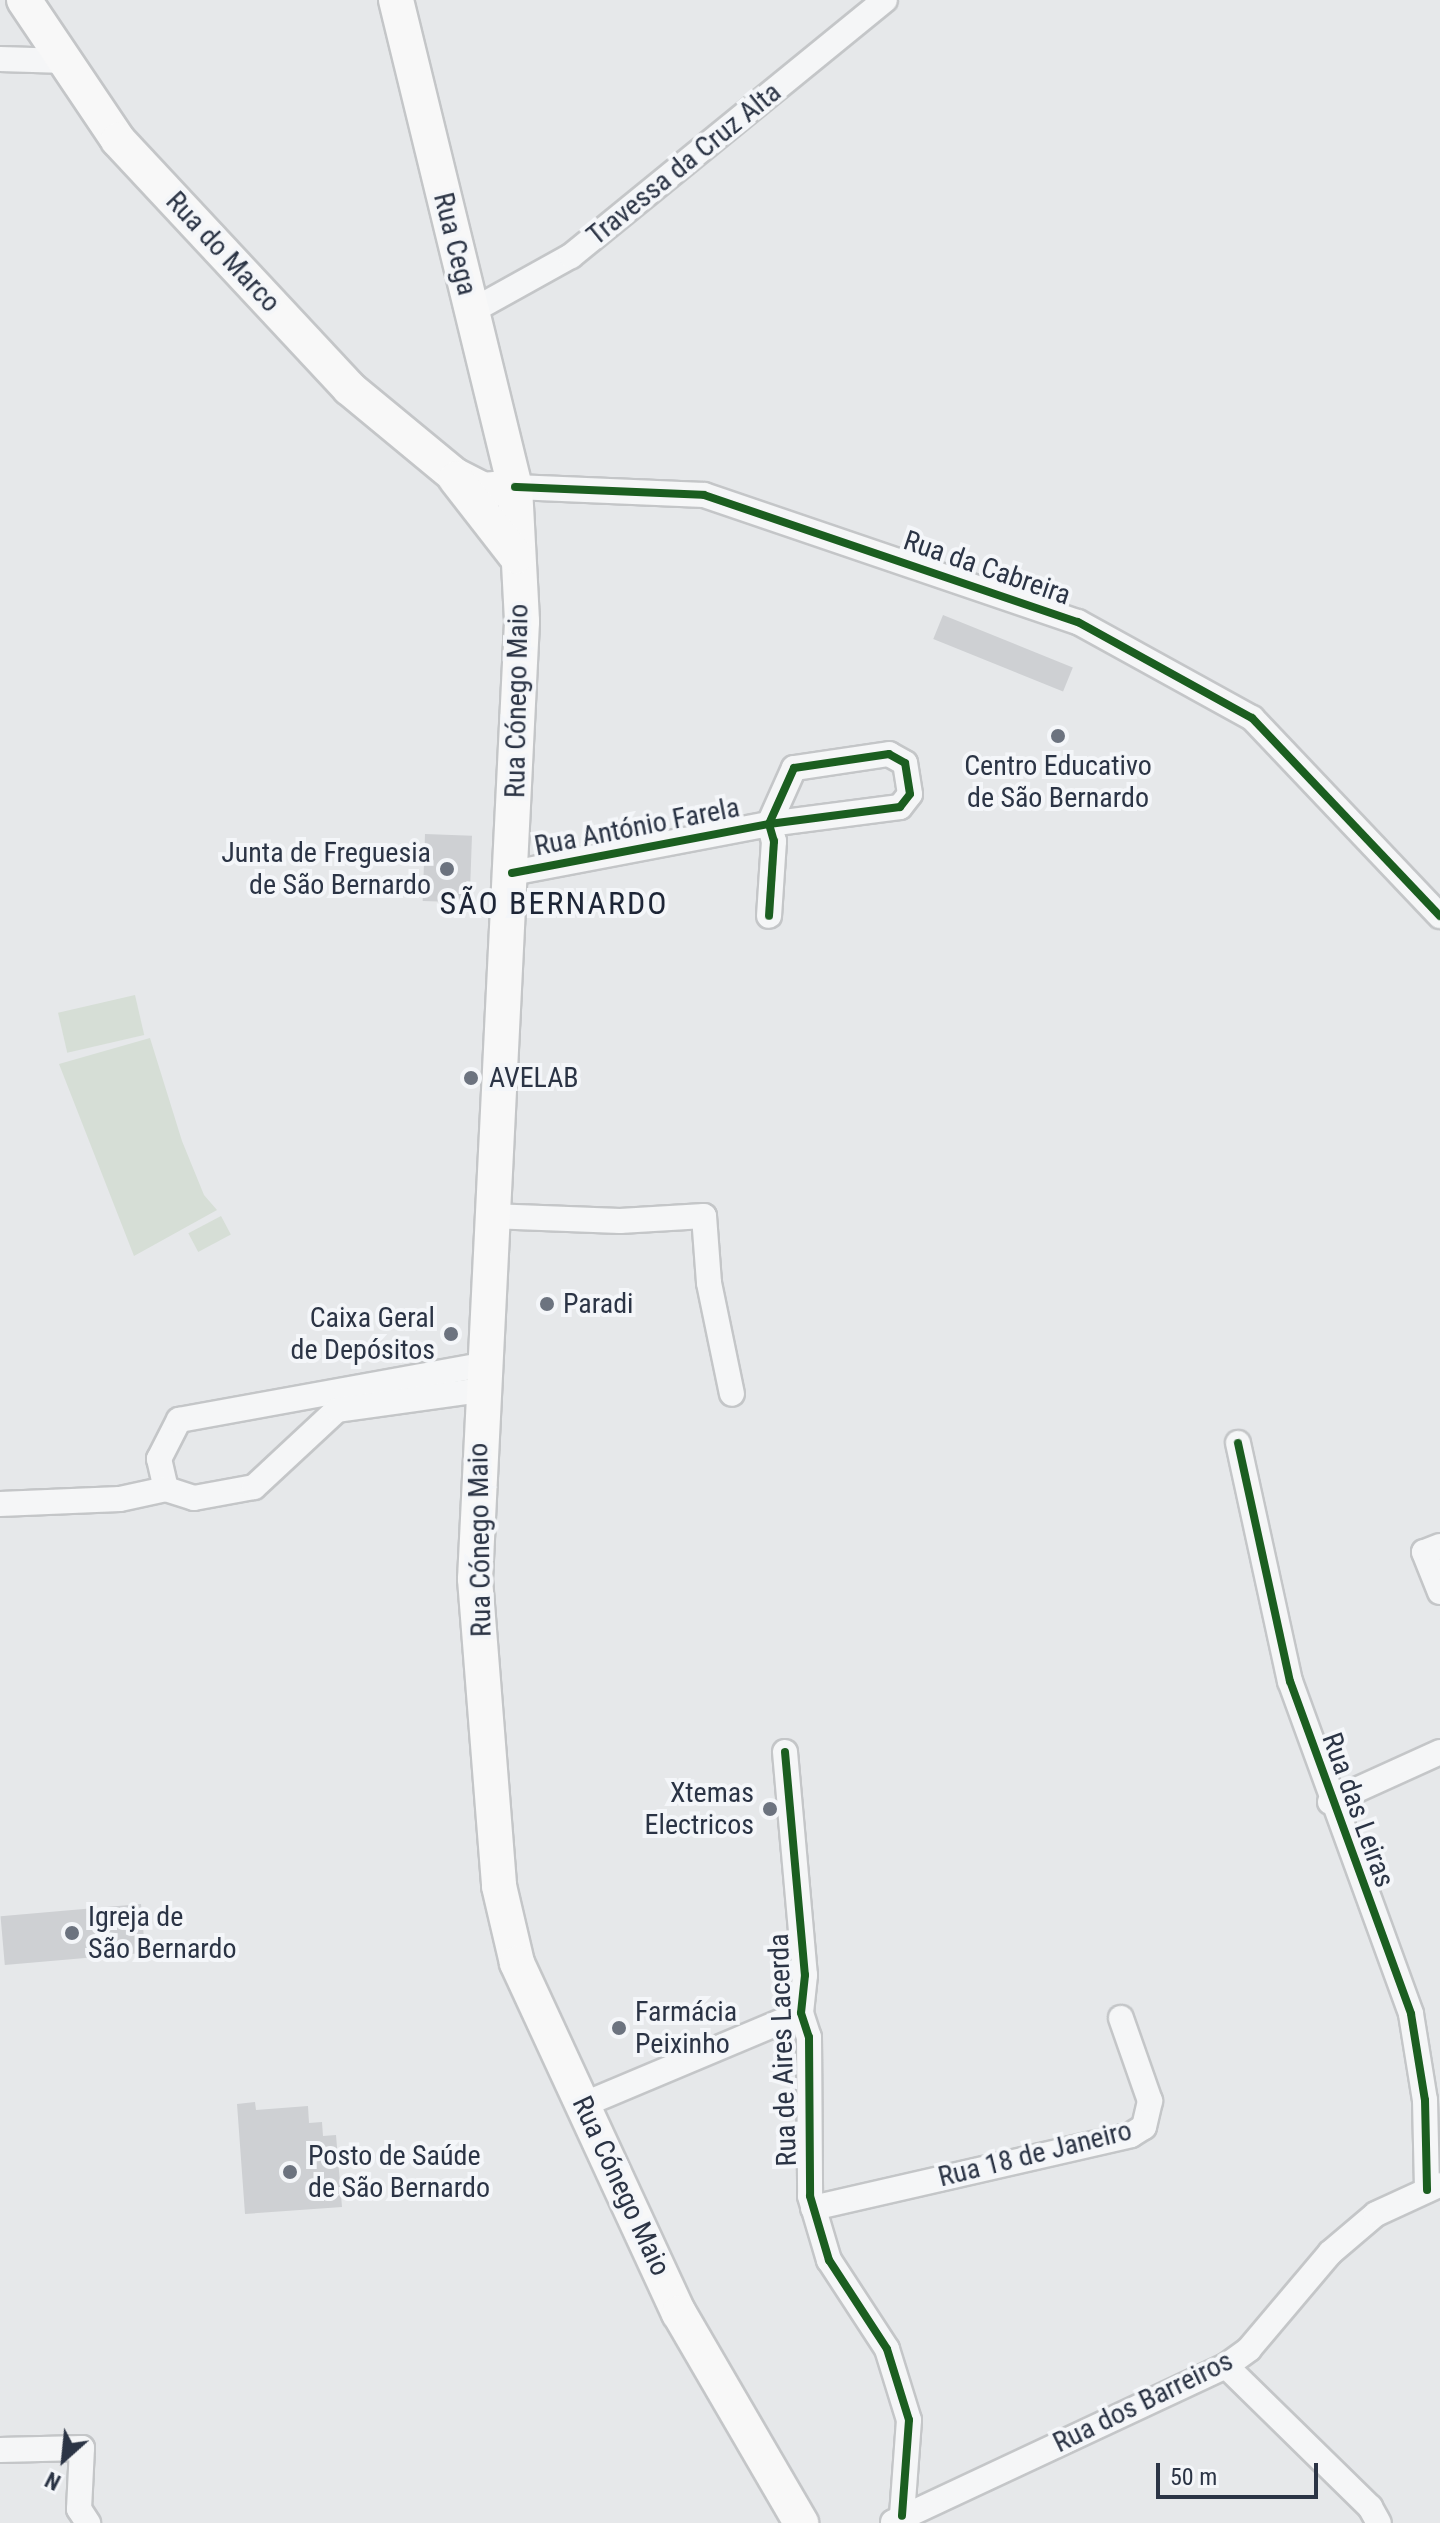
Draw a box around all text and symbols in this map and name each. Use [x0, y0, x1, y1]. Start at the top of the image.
street label: Travessa da Cruz Alta [580, 76, 788, 252]
street label: Rua do Marco [159, 185, 287, 319]
street label: Rua Cega [426, 189, 484, 299]
street label: Rua da Cabreira [899, 524, 1075, 612]
street label: Rua Cónego Maio [499, 604, 535, 798]
marker: Centro Educativo de São Bernardo [1049, 727, 1067, 745]
place label: Centro Educativo de São Bernardo [964, 749, 1152, 815]
street label: Rua António Farela [532, 791, 742, 863]
place label: Junta de Freguesia de São Bernardo [221, 836, 431, 902]
marker: Junta de Freguesia de São Bernardo [438, 860, 456, 878]
district label: SÃO BERNARDO [440, 884, 668, 922]
place label: AVELAB [489, 1061, 579, 1095]
marker: AVELAB [460, 1067, 482, 1089]
place label: Paradi [563, 1287, 633, 1321]
marker: Paradi [538, 1295, 556, 1313]
place label: Caixa Geral de Depósitos [291, 1301, 435, 1367]
marker: Caixa Geral de Depósitos [442, 1325, 460, 1343]
street label: Rua Cónego Maio [462, 1443, 498, 1637]
street label: Rua das Leiras [1315, 1728, 1401, 1892]
place label: Xtemas Electricos [645, 1776, 754, 1842]
marker: Xtemas Electricos [761, 1800, 779, 1818]
place label: Igreja de São Bernardo [88, 1900, 237, 1966]
marker: Igreja de São Bernardo [63, 1924, 81, 1942]
street label: Rua de Aires Lacerda [762, 1933, 804, 2167]
place label: Farmácia Peixinho [635, 1995, 737, 2061]
marker: Farmácia Peixinho [610, 2019, 628, 2037]
street label: Rua Cónego Maio [565, 2091, 677, 2281]
street label: Rua 18 de Janeiro [935, 2114, 1135, 2194]
place label: Posto de Saúde de São Bernardo [308, 2139, 490, 2205]
marker: Posto de Saúde de São Bernardo [279, 2161, 301, 2183]
street label: Rua dos Barreiros [1048, 2344, 1238, 2460]
north arrow [24, 2419, 104, 2499]
scale bar [1160, 2447, 1322, 2497]
text: 50 m [1170, 2463, 1217, 2491]
text: N [41, 2467, 65, 2495]

